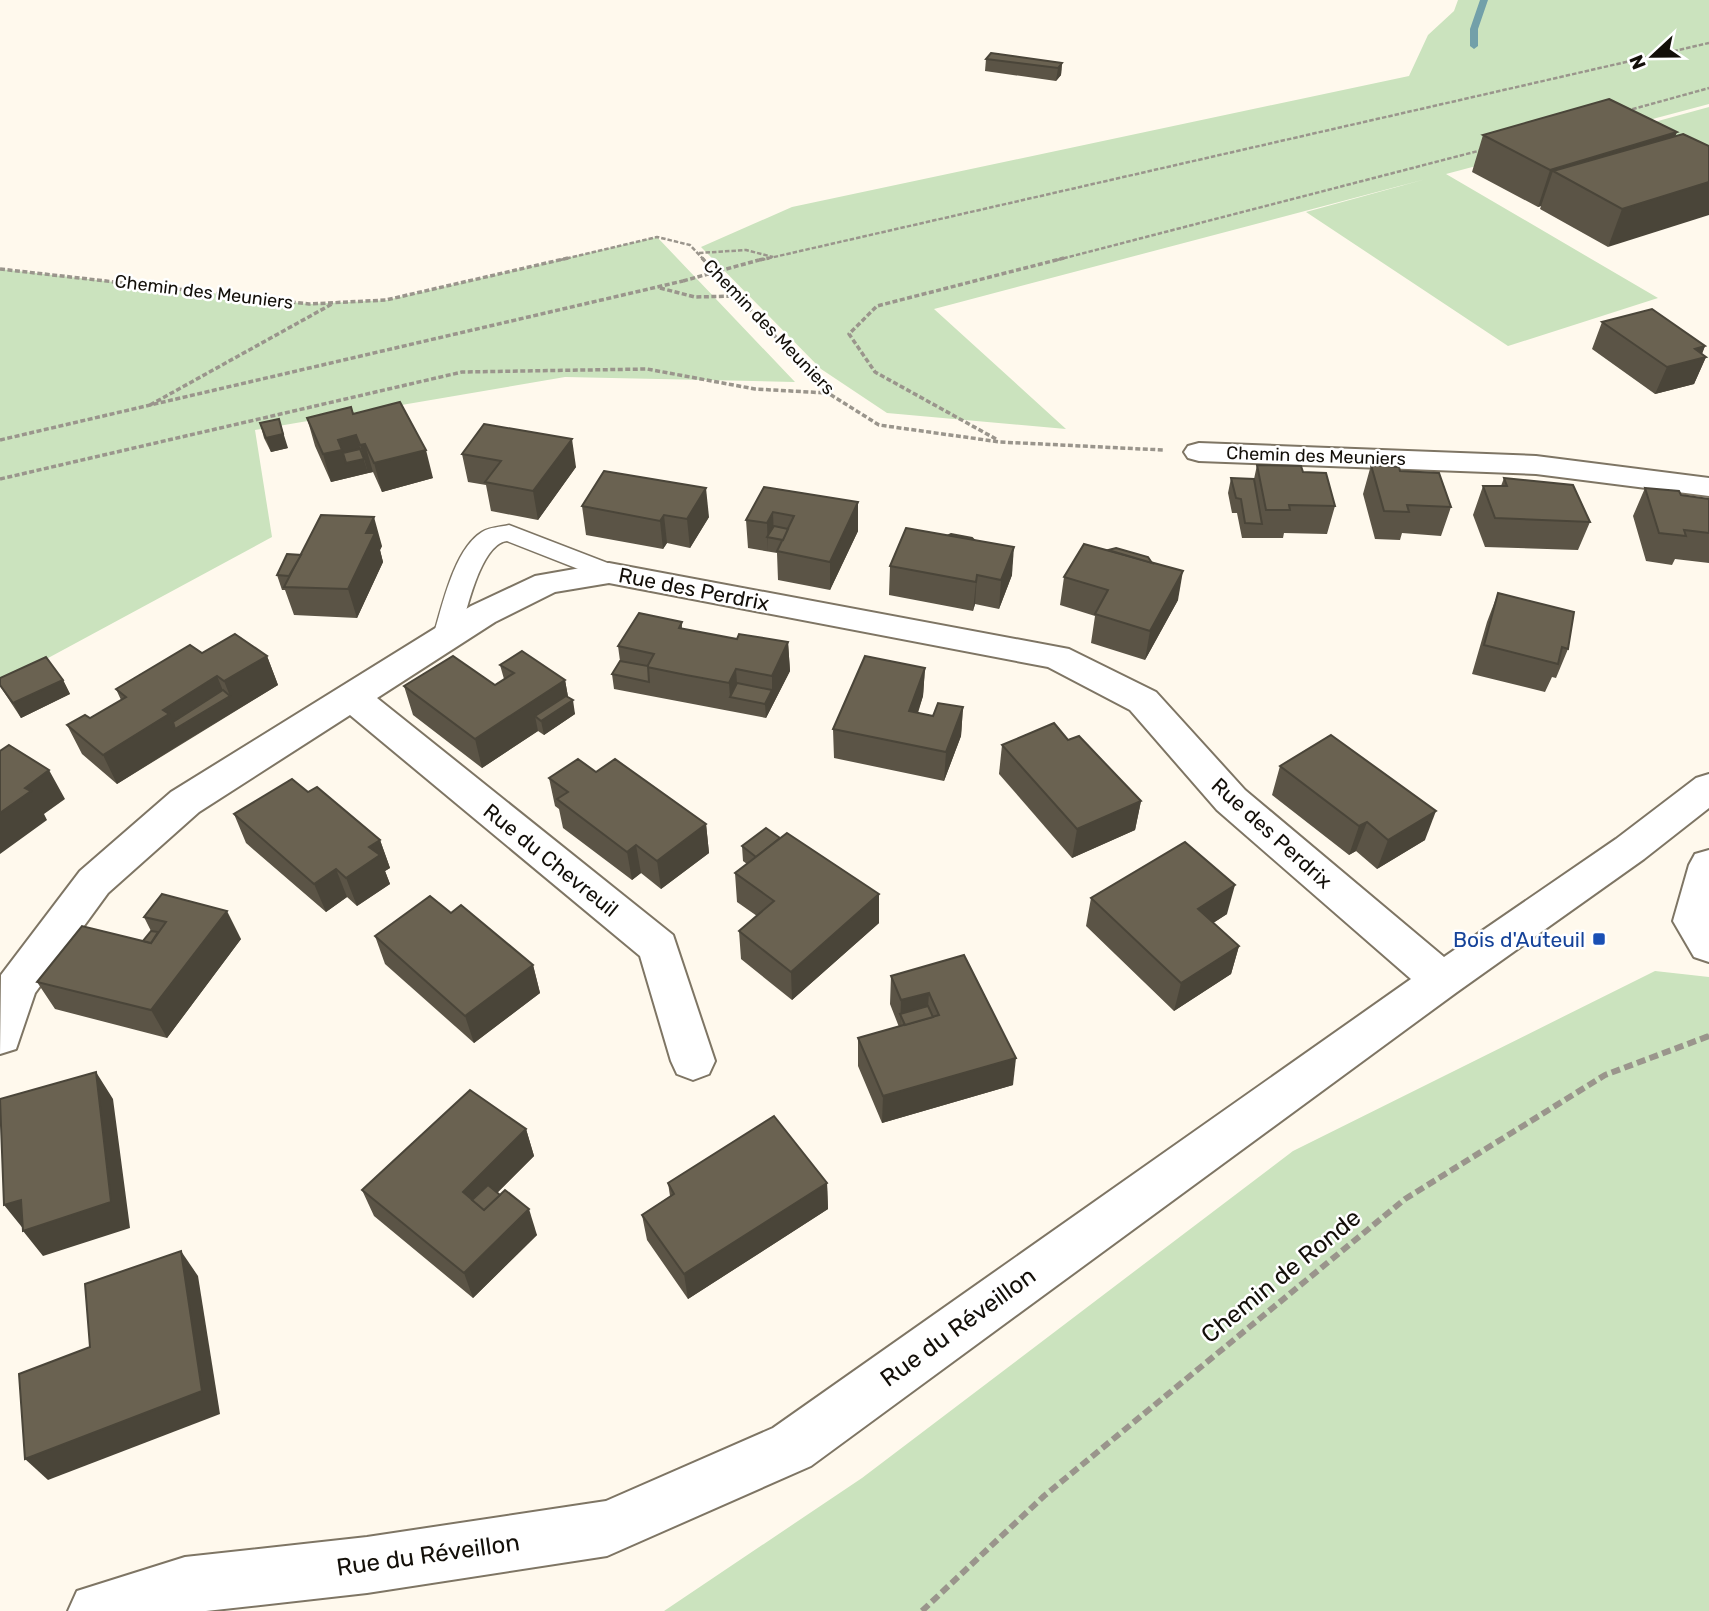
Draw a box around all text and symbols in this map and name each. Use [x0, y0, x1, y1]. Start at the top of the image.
north arrow [1618, 21, 1688, 91]
text: N [1624, 52, 1651, 73]
street label: Chemin des Meuniers [699, 255, 839, 399]
street label: Chemin des Meuniers [113, 270, 295, 314]
street label: Chemin des Meuniers [1226, 442, 1406, 470]
street label: Rue des Perdrix [616, 562, 772, 616]
street label: Rue des Perdrix [1207, 772, 1337, 894]
street label: Rue du Chevreuil [479, 798, 623, 922]
place label: Bois d'Auteuil [1453, 927, 1585, 952]
marker: Bois d'Auteuil [1591, 931, 1607, 947]
street label: Chemin de Ronde [1196, 1203, 1366, 1349]
street label: Rue du Réveillon [875, 1261, 1041, 1393]
street label: Rue du Réveillon [335, 1528, 521, 1582]

